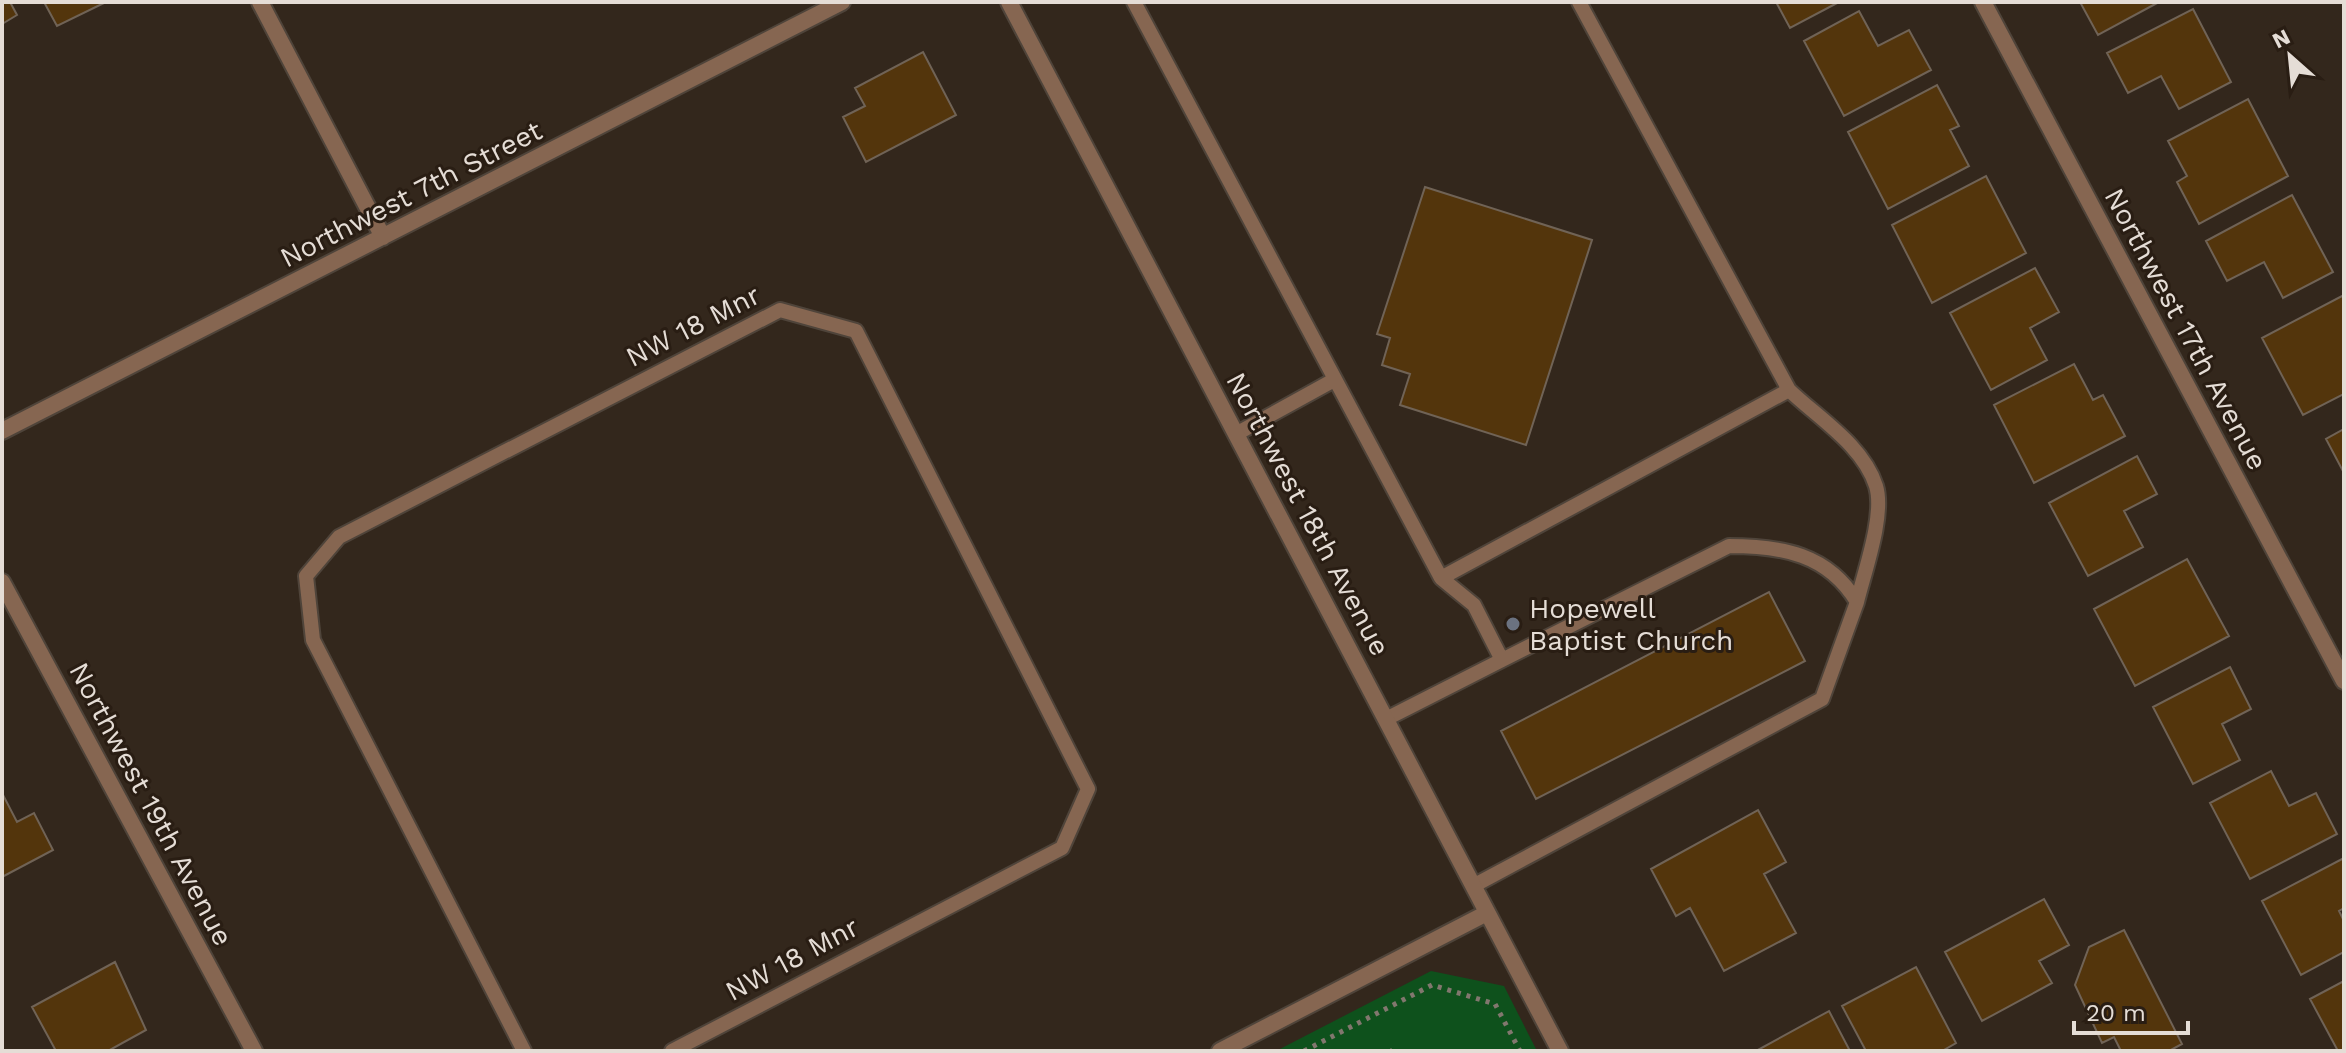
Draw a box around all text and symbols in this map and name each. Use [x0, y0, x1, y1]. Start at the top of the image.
north arrow [2250, 16, 2330, 96]
text: N [2268, 24, 2294, 53]
street label: Northwest 7th Street [275, 114, 548, 274]
street label: Northwest 17th Avenue [2098, 182, 2274, 476]
street label: NW 18 Mnr [620, 278, 766, 374]
street label: Northwest 18th Avenue [1219, 367, 1397, 661]
place label: Hopewell Baptist Church [1529, 592, 1733, 657]
marker: Hopewell Baptist Church [1504, 615, 1522, 633]
street label: Northwest 19th Avenue [62, 657, 240, 951]
street label: NW 18 Mnr [720, 910, 864, 1008]
scale bar [2074, 985, 2188, 1035]
text: 20 m [2086, 999, 2146, 1027]

